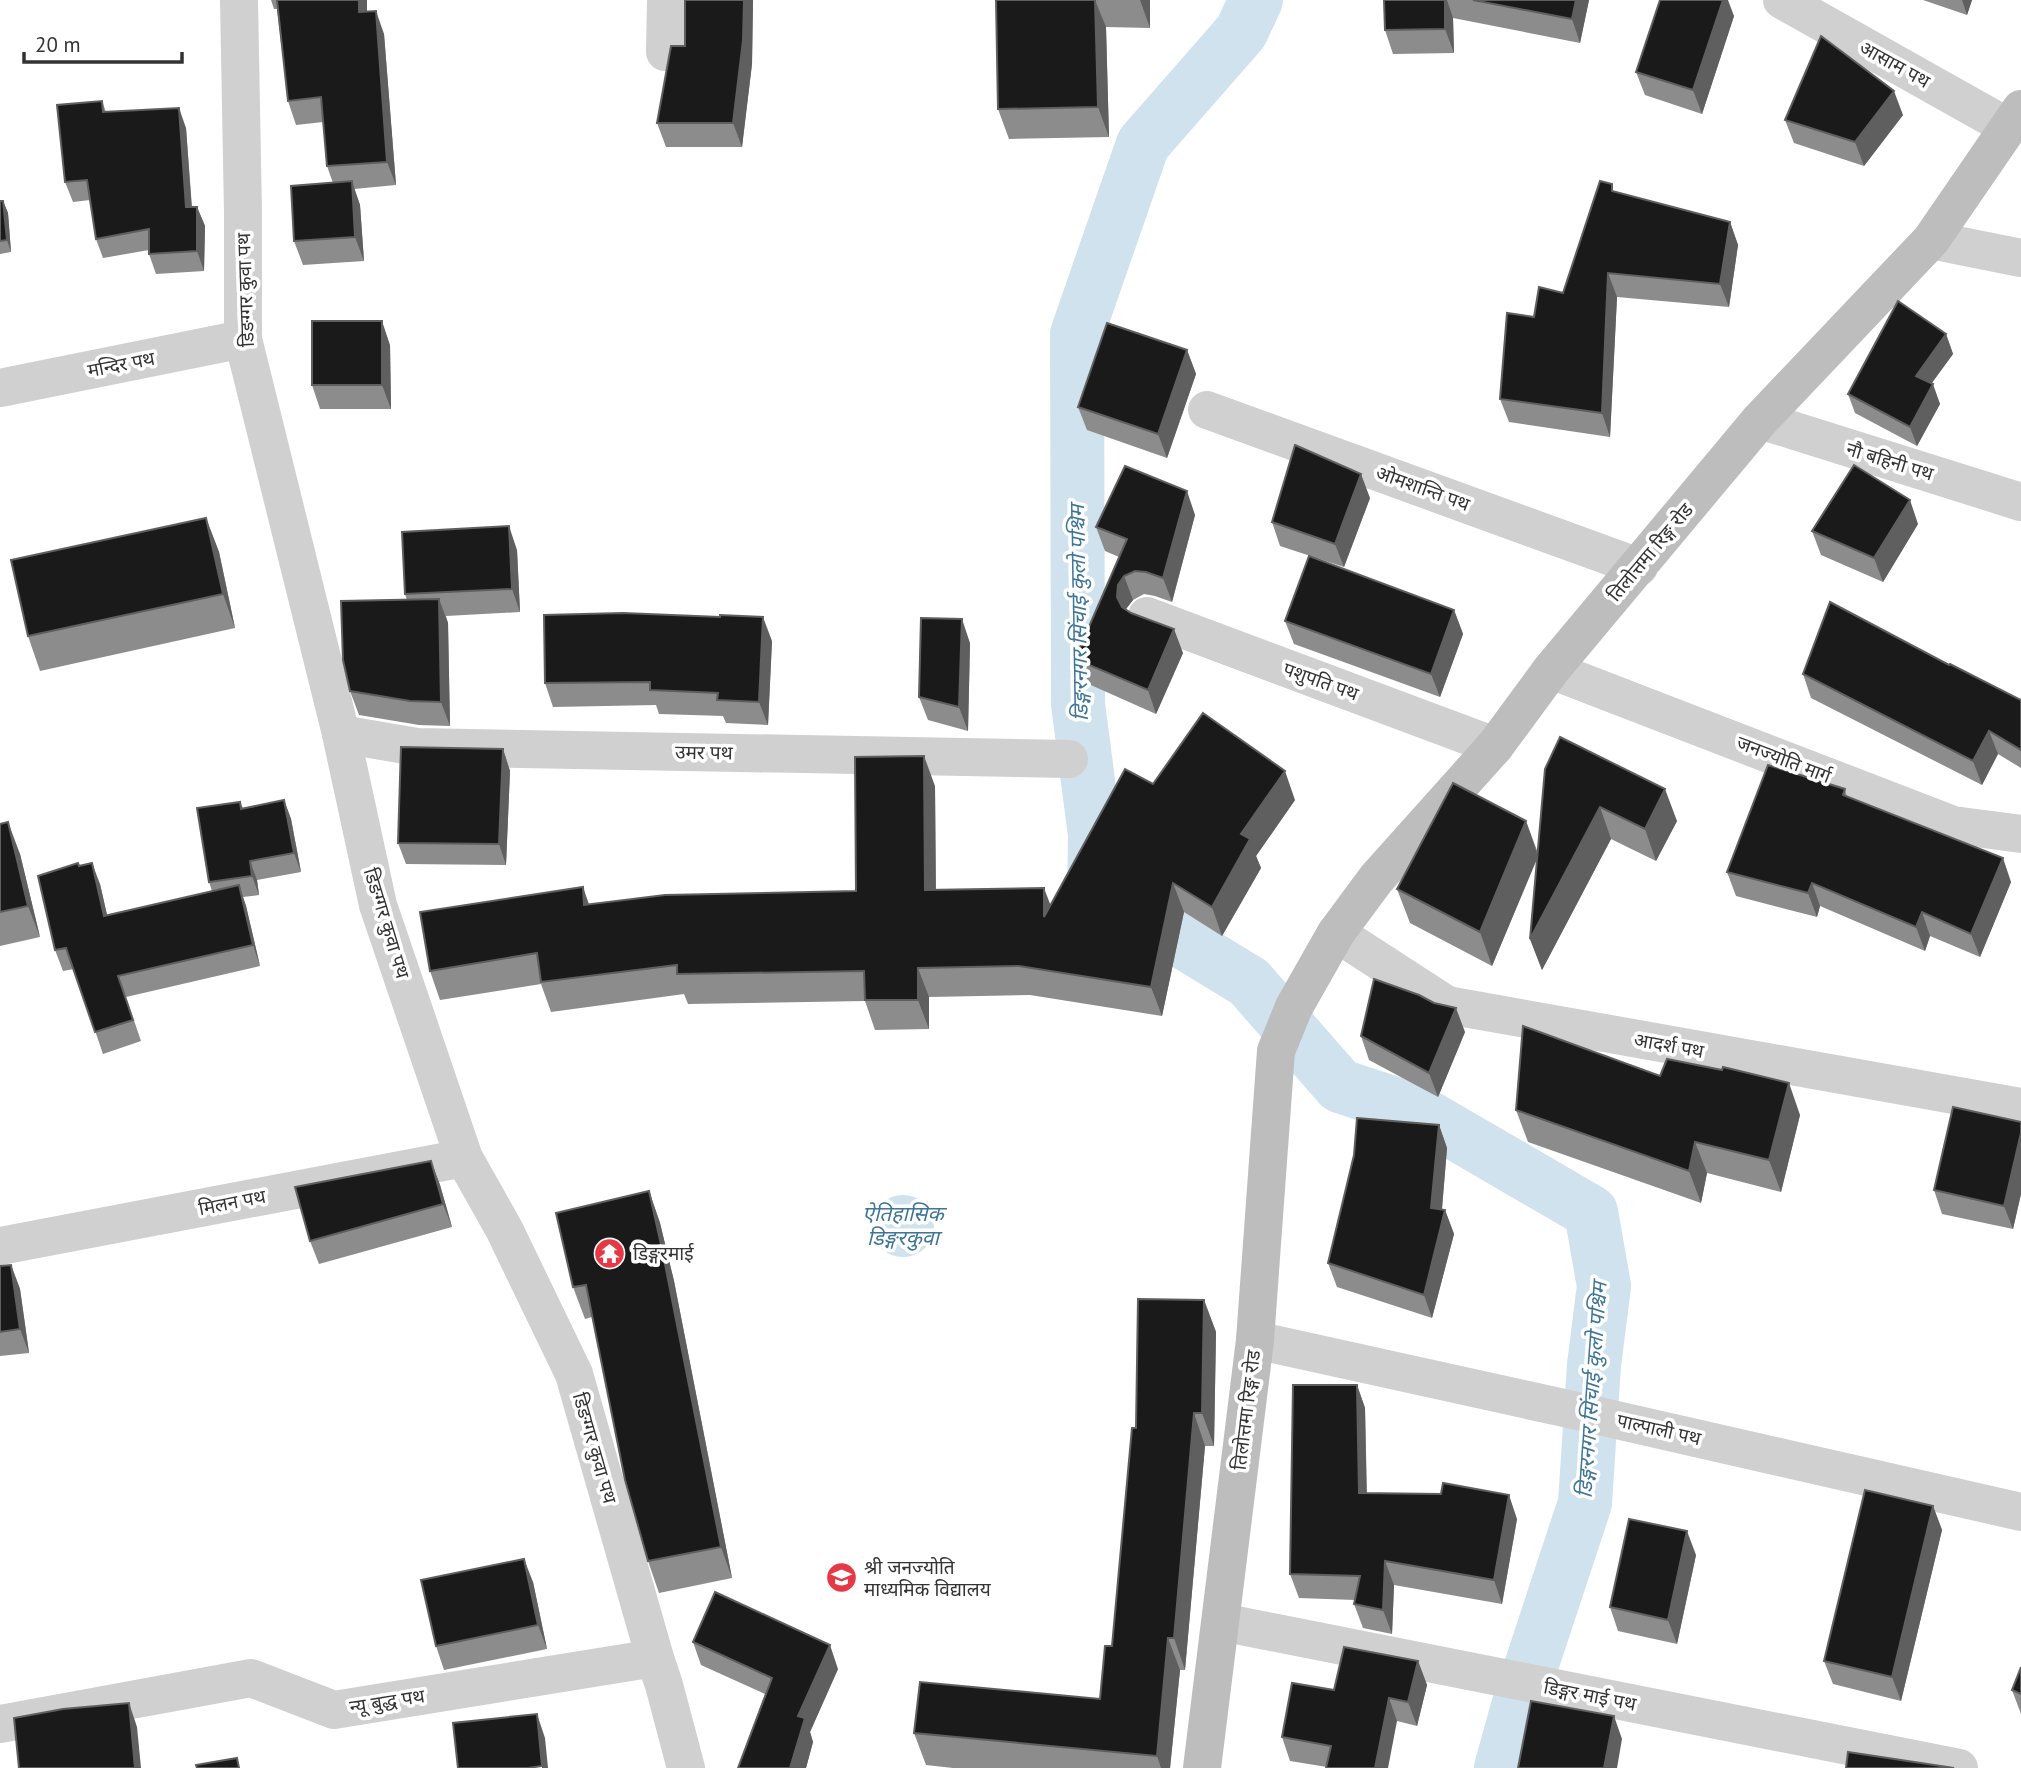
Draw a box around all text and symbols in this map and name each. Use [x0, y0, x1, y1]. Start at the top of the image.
scale bar [24, 21, 182, 65]
text: 20 m [35, 31, 81, 58]
street label: आसाम पथ [1856, 35, 1935, 93]
street label: डिङग्गर कुवा पथ [231, 232, 260, 347]
street label: मन्दिर पथ [85, 346, 158, 382]
street label: नौ बहिनी पथ [1844, 436, 1937, 486]
street label: ओमशान्ति पथ [1373, 460, 1474, 516]
street label: तिलोत्तमा रिङ्ग रोड [1602, 497, 1699, 606]
water label: डिङ्गरनगर सिंचाई कुलो पश्चिम [1063, 500, 1094, 721]
street label: पशुपति पथ [1280, 656, 1363, 707]
street label: जनज्योति मार्ग [1733, 730, 1836, 788]
street label: उमर पथ [675, 739, 734, 765]
street label: डिङग्गर कुवा पथ [358, 865, 415, 982]
street label: आदर्श पथ [1632, 1027, 1707, 1063]
street label: मिलन पथ [196, 1184, 268, 1220]
water label: ऐतिहासिक डिङ्गरकुवा [862, 1200, 948, 1251]
temple icon: डिङ्गरमाई [593, 1236, 627, 1270]
place label: डिङ्गरमाई [633, 1241, 695, 1265]
water label: डिङ्गरनगर सिंचाई कुलो पश्चिम [1570, 1277, 1613, 1499]
street label: तिलोत्तमा रिङ्ग रोड [1227, 1348, 1265, 1471]
street label: डिङग्गर कुवा पथ [567, 1390, 623, 1507]
street label: पाल्पाली पथ [1615, 1408, 1704, 1450]
place label: श्री जनज्योति माध्यमिक विद्यालय [864, 1555, 992, 1601]
school or university icon: श्री जनज्योति माध्यमिक विद्यालय [824, 1561, 858, 1595]
street label: डिङ्गर माई पथ [1542, 1674, 1639, 1716]
street label: न्यू बुद्ध पथ [348, 1683, 427, 1720]

